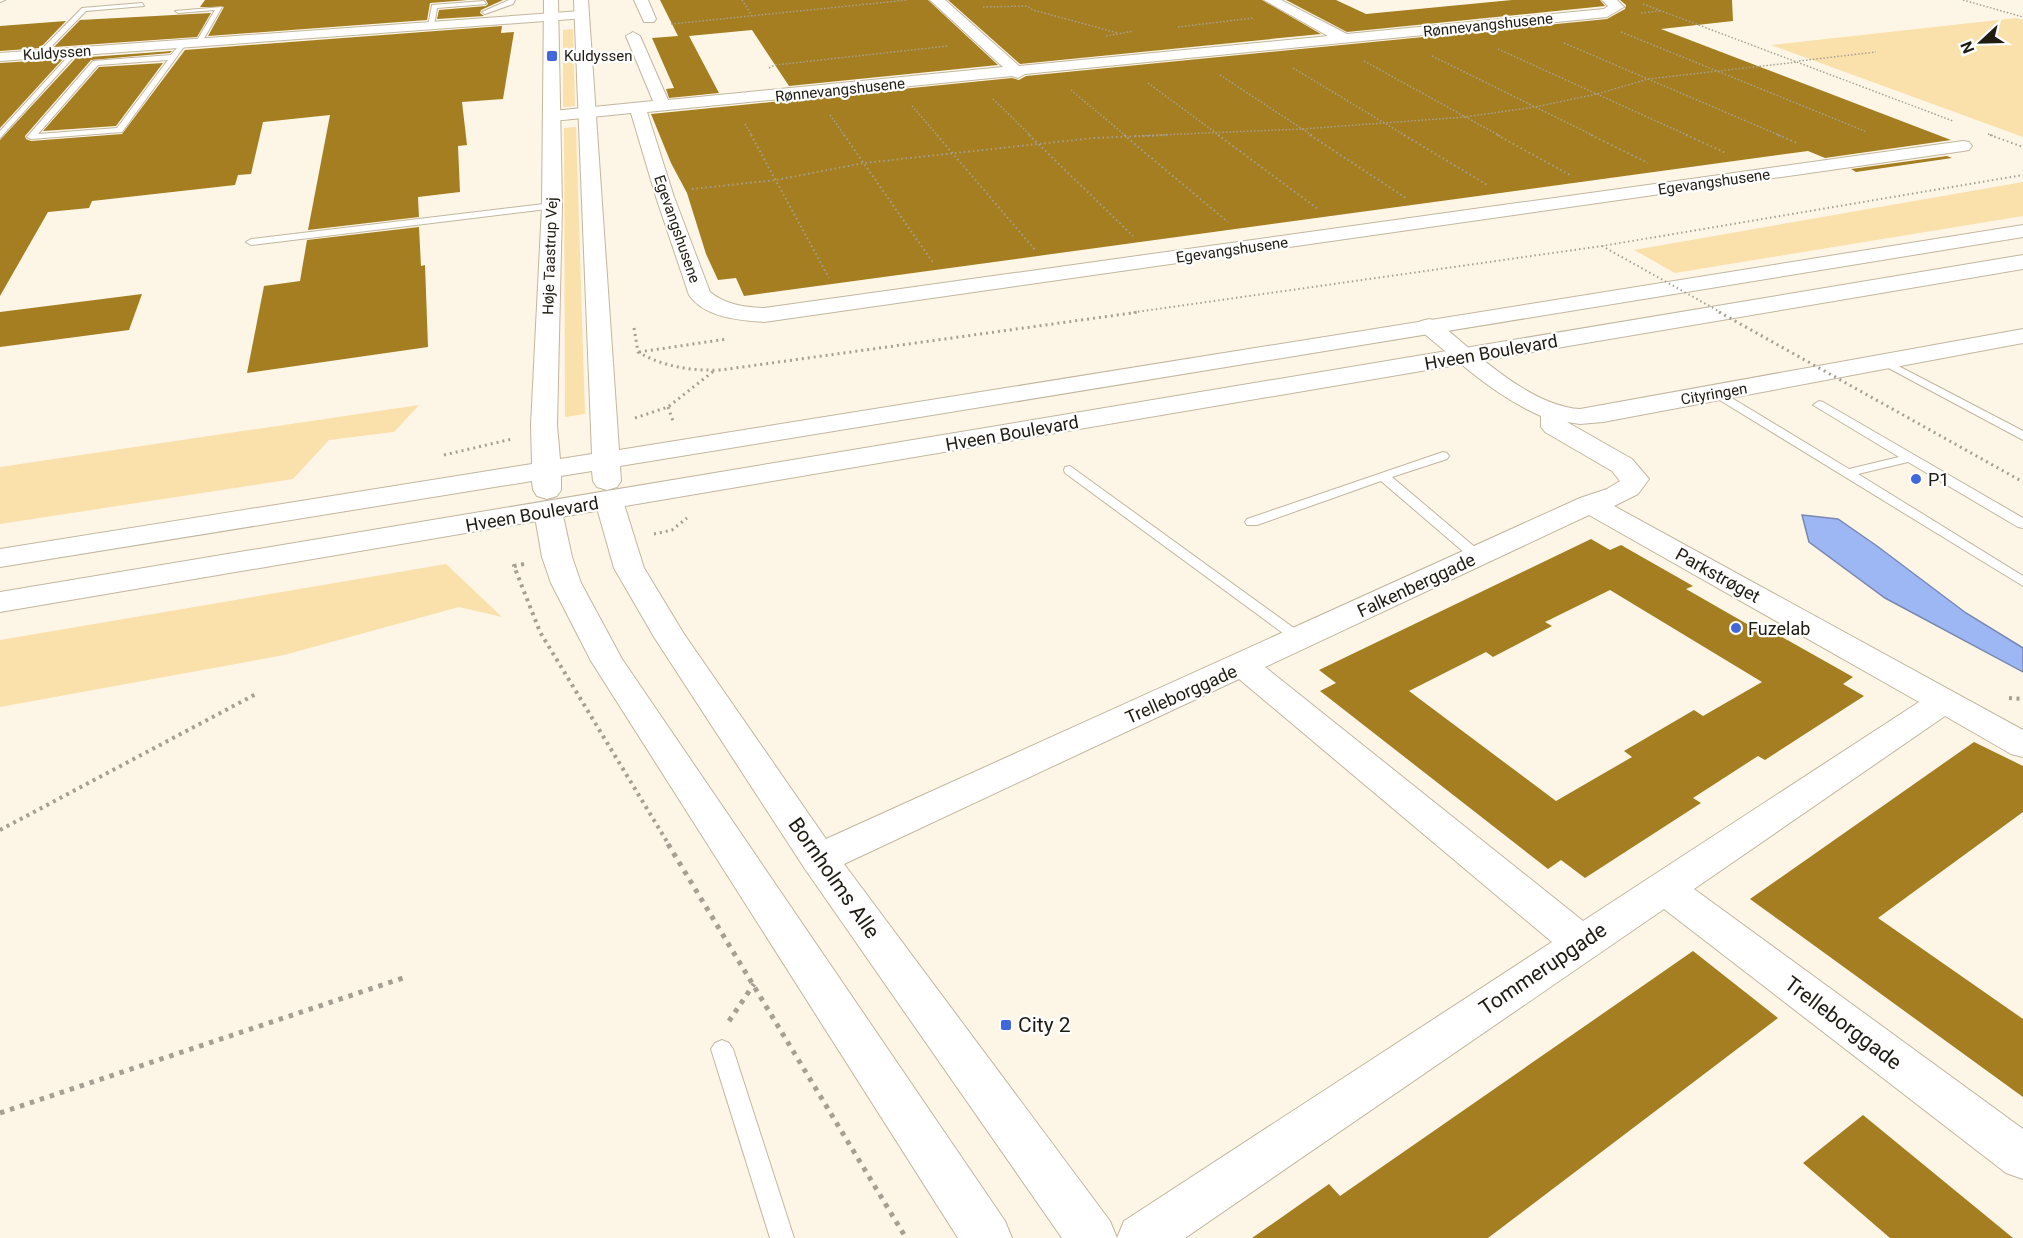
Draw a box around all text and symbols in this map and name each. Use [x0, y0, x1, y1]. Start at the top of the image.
street label: Rønnevangshusene [1422, 9, 1554, 41]
north arrow [1951, 12, 2011, 72]
text: N [1957, 39, 1978, 56]
street label: Kuldyssen [22, 42, 92, 64]
place label: Kuldyssen [564, 47, 632, 65]
marker: Kuldyssen [545, 49, 559, 63]
street label: Rønnevangshusene [774, 74, 906, 106]
street label: Egevangshusene [1657, 165, 1771, 199]
street label: Egevangshusene [650, 173, 704, 285]
street label: Høje Taastrup Vej [539, 197, 561, 315]
street label: Egevangshusene [1175, 233, 1289, 267]
street label: Hveen Boulevard [1423, 330, 1559, 374]
street label: Cityringen [1679, 379, 1749, 409]
street label: Hveen Boulevard [944, 411, 1080, 455]
place label: P1 [1928, 469, 1949, 490]
marker: P1 [1909, 472, 1923, 486]
street label: Hveen Boulevard [464, 492, 600, 536]
street label: Parkstrøget [1672, 543, 1764, 607]
street label: Falkenberggade [1354, 549, 1478, 621]
place label: Fuzelab [1748, 618, 1810, 639]
marker: Fuzelab [1729, 621, 1743, 635]
street label: Trelleborggade [1122, 660, 1240, 728]
street label: Bornholms Alle [783, 813, 885, 943]
street label: Tommerupgade [1475, 918, 1611, 1020]
street label: Trelleborggade [1780, 971, 1906, 1075]
place label: City 2 [1018, 1013, 1071, 1037]
marker: City 2 [999, 1018, 1013, 1032]

